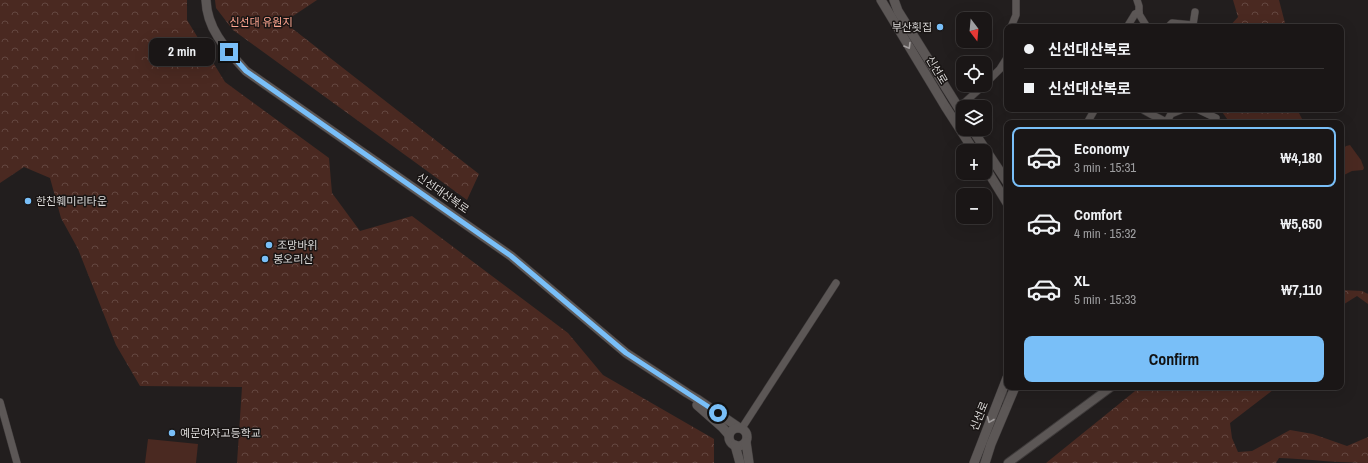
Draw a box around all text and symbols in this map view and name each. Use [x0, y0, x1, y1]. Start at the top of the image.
north arrow [956, 12, 992, 48]
map controls [956, 12, 992, 224]
park label: 신선대 유원지 [229, 15, 293, 29]
place label: 부산횟집 [892, 20, 932, 34]
marker: 부산횟집 [935, 22, 945, 32]
callout: 2 min [149, 38, 215, 66]
text: 신선대산복로 [1048, 39, 1131, 60]
one-way arrow [903, 42, 911, 49]
text: 2 min [168, 43, 196, 60]
route end [220, 43, 238, 61]
street label: 신선로 [923, 53, 951, 87]
button: locate [956, 56, 992, 92]
text: 신선대산복로 [1048, 78, 1131, 99]
button: layers [956, 100, 992, 136]
text: Economy [1074, 138, 1129, 159]
icon: car [1026, 139, 1062, 175]
button: + [956, 144, 992, 180]
text: ₩4,180 [1281, 147, 1322, 168]
text: 3 min · 15:31 [1074, 159, 1136, 176]
street label: 신선대산복로 [414, 170, 472, 216]
button: − [956, 188, 992, 224]
place label: 한친훼미리타운 [36, 194, 107, 208]
marker: 한친훼미리타운 [23, 196, 33, 206]
text: Comfort [1074, 204, 1122, 225]
icon: car [1026, 205, 1062, 241]
text: ₩5,650 [1281, 213, 1322, 234]
text: 4 min · 15:32 [1074, 225, 1136, 242]
place label: 조망바위 [277, 238, 317, 252]
marker: 조망바위 [264, 240, 274, 250]
place label: 봉오리산 [273, 252, 313, 266]
marker: 봉오리산 [260, 254, 270, 264]
text: XL [1074, 270, 1090, 291]
icon: car [1026, 271, 1062, 307]
text: ₩7,110 [1281, 279, 1322, 300]
text: 5 min · 15:33 [1074, 291, 1136, 308]
button: Confirm [1024, 336, 1324, 382]
street label: 신선로 [967, 399, 991, 433]
route start [709, 404, 727, 422]
one-way arrow [987, 416, 995, 423]
place label: 예문여자고등학교 [180, 426, 261, 440]
marker: 예문여자고등학교 [167, 428, 177, 438]

